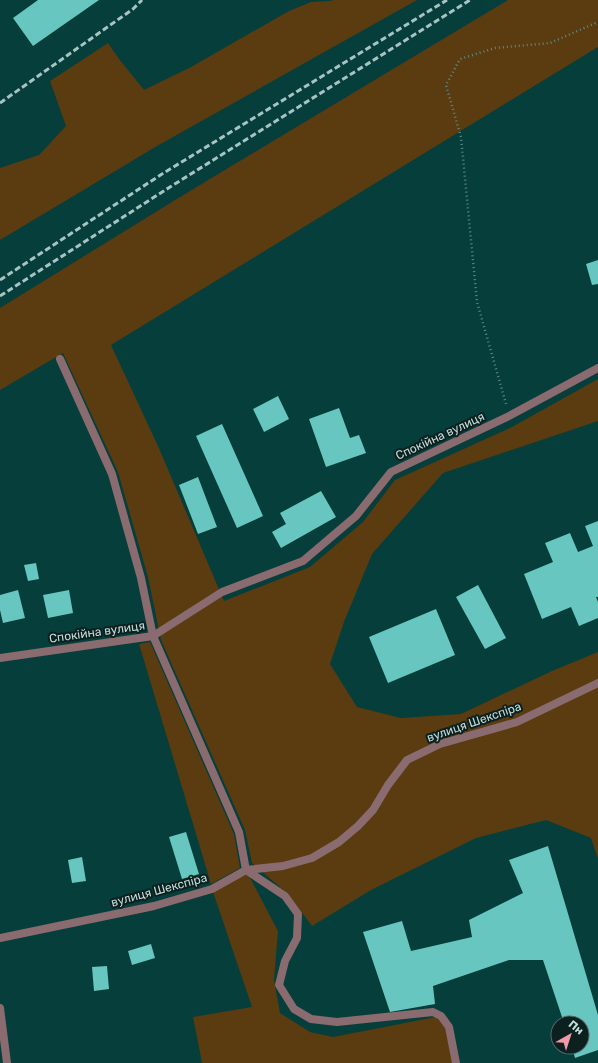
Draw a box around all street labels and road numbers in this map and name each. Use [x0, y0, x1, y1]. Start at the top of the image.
street label: Спокійна вулиця [393, 409, 487, 463]
street label: Спокійна вулиця [48, 618, 146, 646]
street label: вулиця Шекспіра [425, 699, 523, 745]
street label: вулиця Шекспіра [109, 870, 209, 910]

